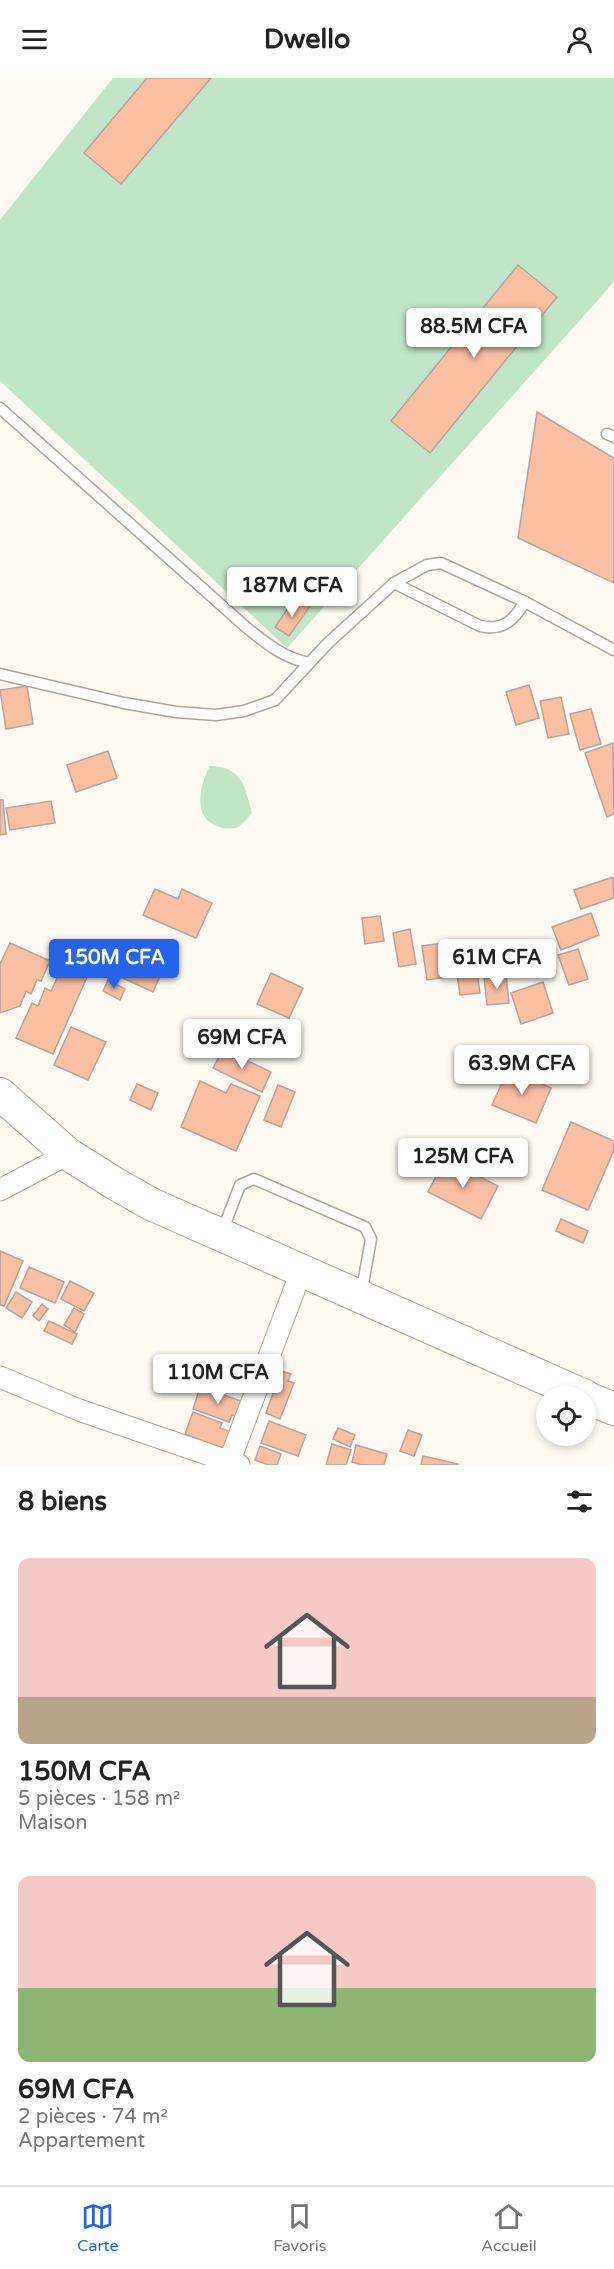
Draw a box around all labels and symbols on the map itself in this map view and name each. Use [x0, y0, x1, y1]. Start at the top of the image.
pin: 88.5M CFA [405, 308, 543, 359]
pin: 187M CFA [230, 567, 354, 618]
pin: 150M CFA [52, 939, 176, 990]
pin: 61M CFA [442, 939, 552, 990]
pin: 69M CFA [187, 1019, 297, 1070]
pin: 63.9M CFA [453, 1045, 591, 1096]
pin: 125M CFA [401, 1138, 525, 1189]
pin: 110M CFA [156, 1354, 280, 1405]

